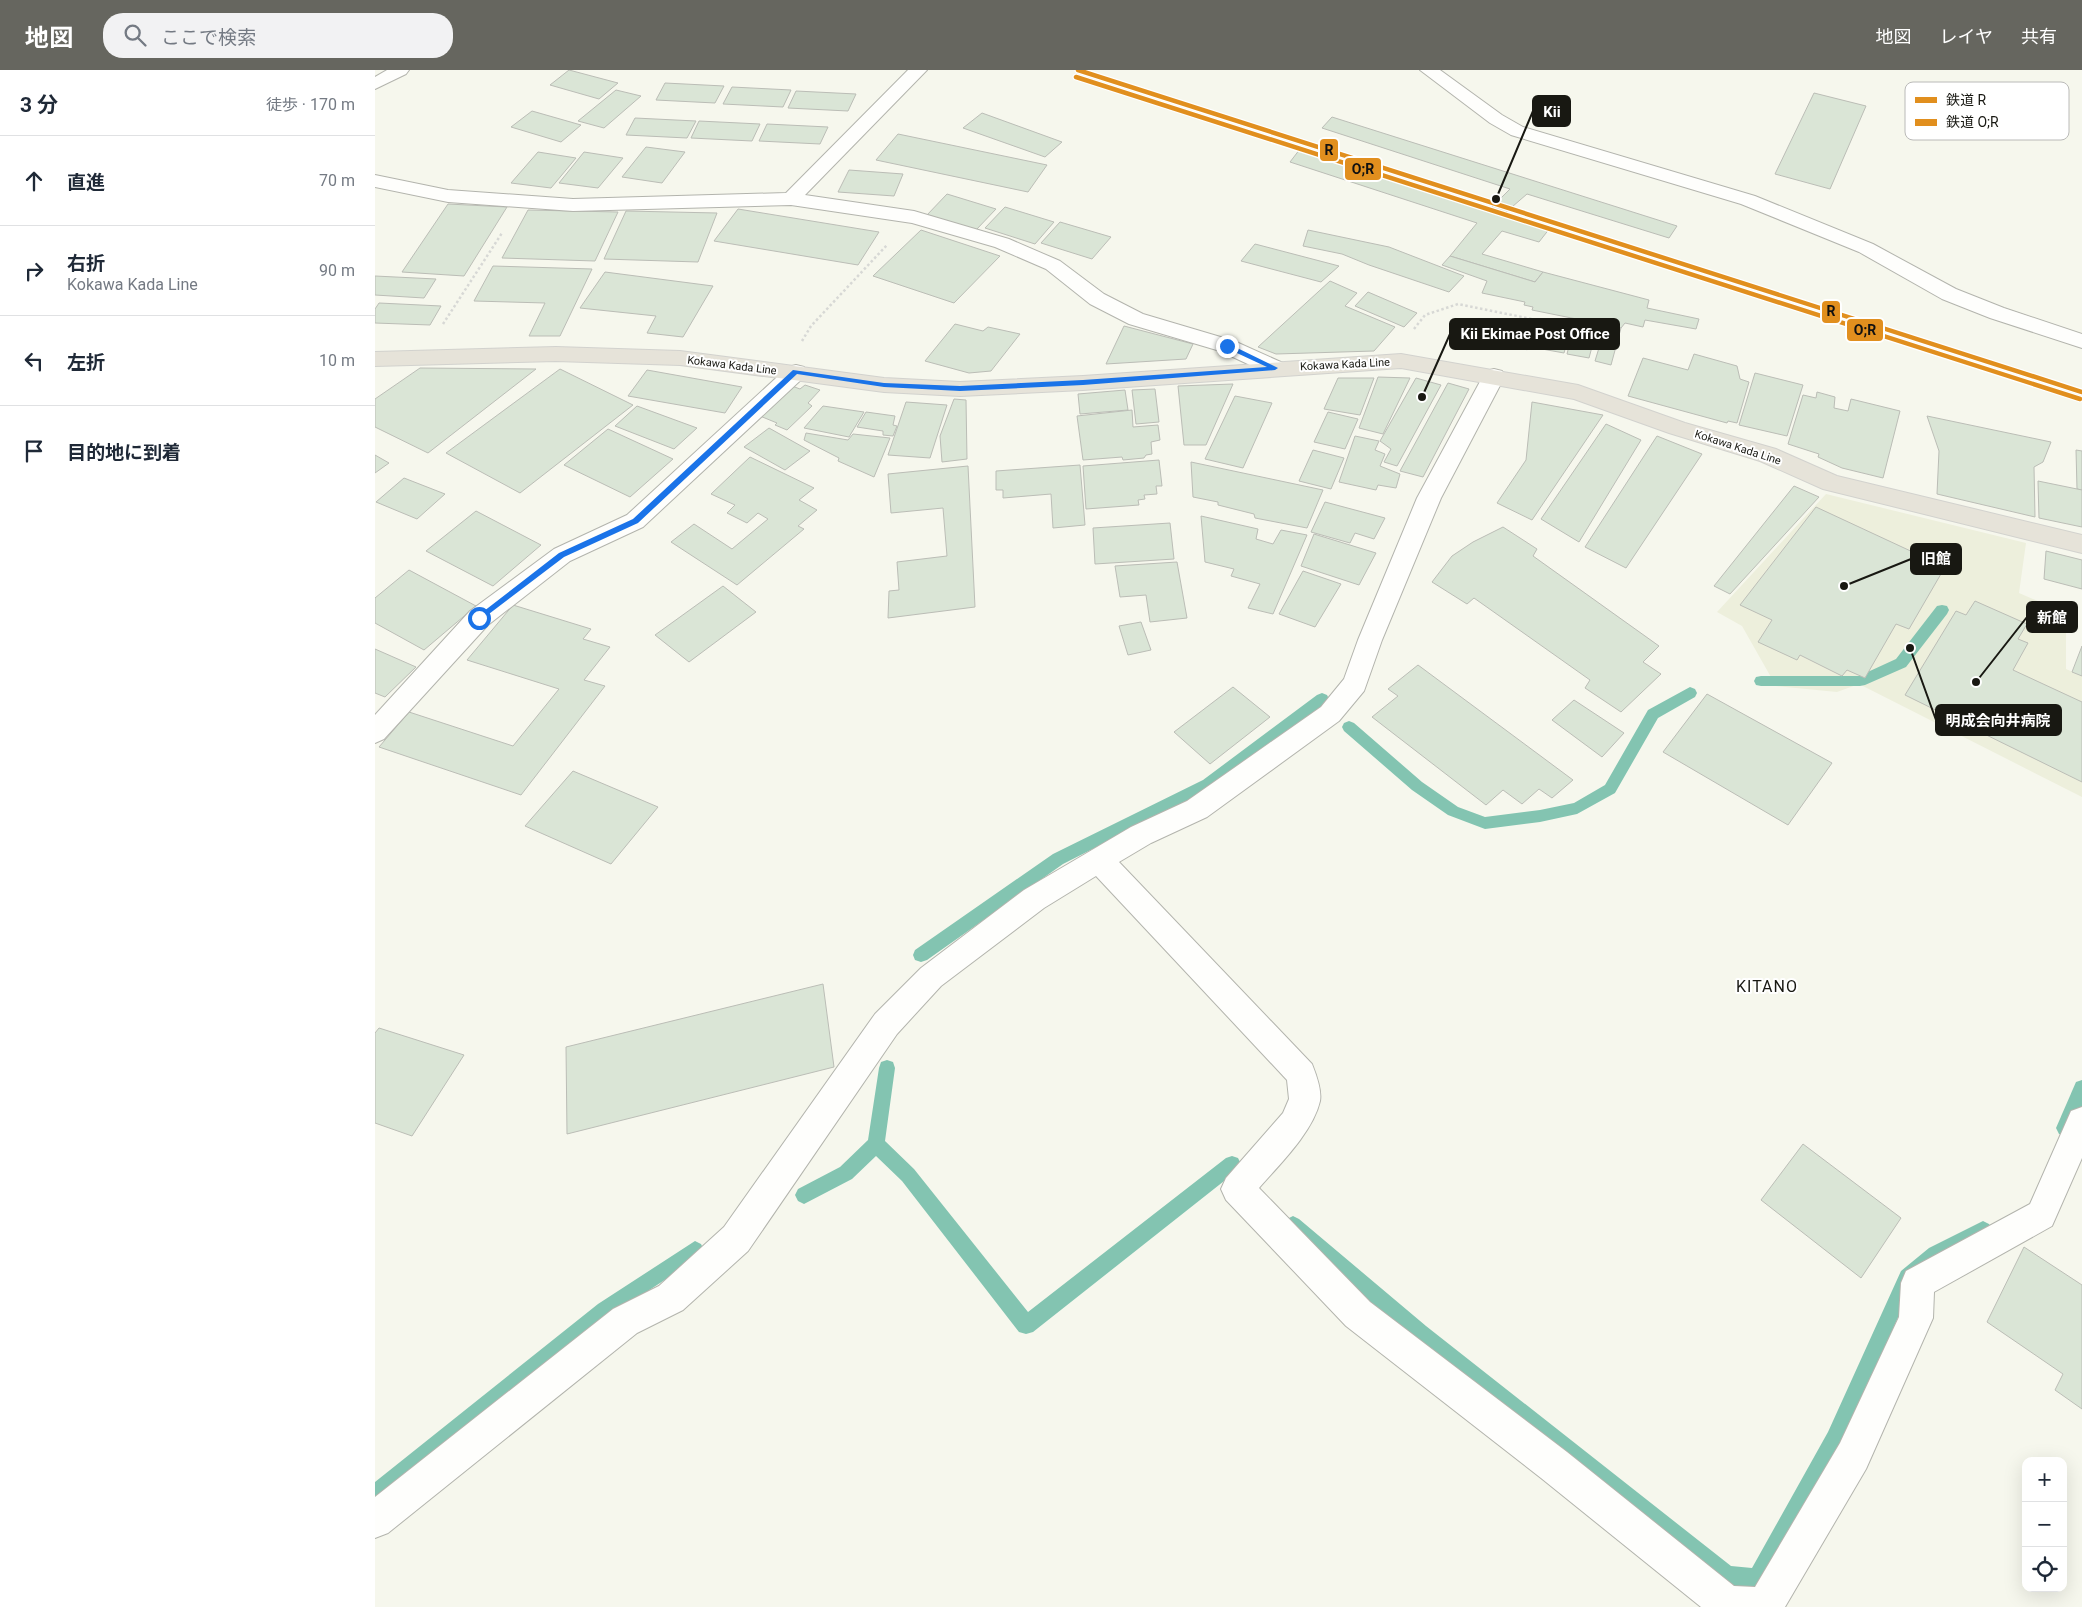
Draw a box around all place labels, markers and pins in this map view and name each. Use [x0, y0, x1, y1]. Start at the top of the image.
callout: Kii [1533, 96, 1570, 126]
callout: Kii Ekimae Post Office [1450, 319, 1619, 349]
callout: 旧館 [1911, 544, 1961, 574]
callout: 新館 [2027, 602, 2077, 632]
callout: 明成会向井病院 [1936, 705, 2061, 735]

